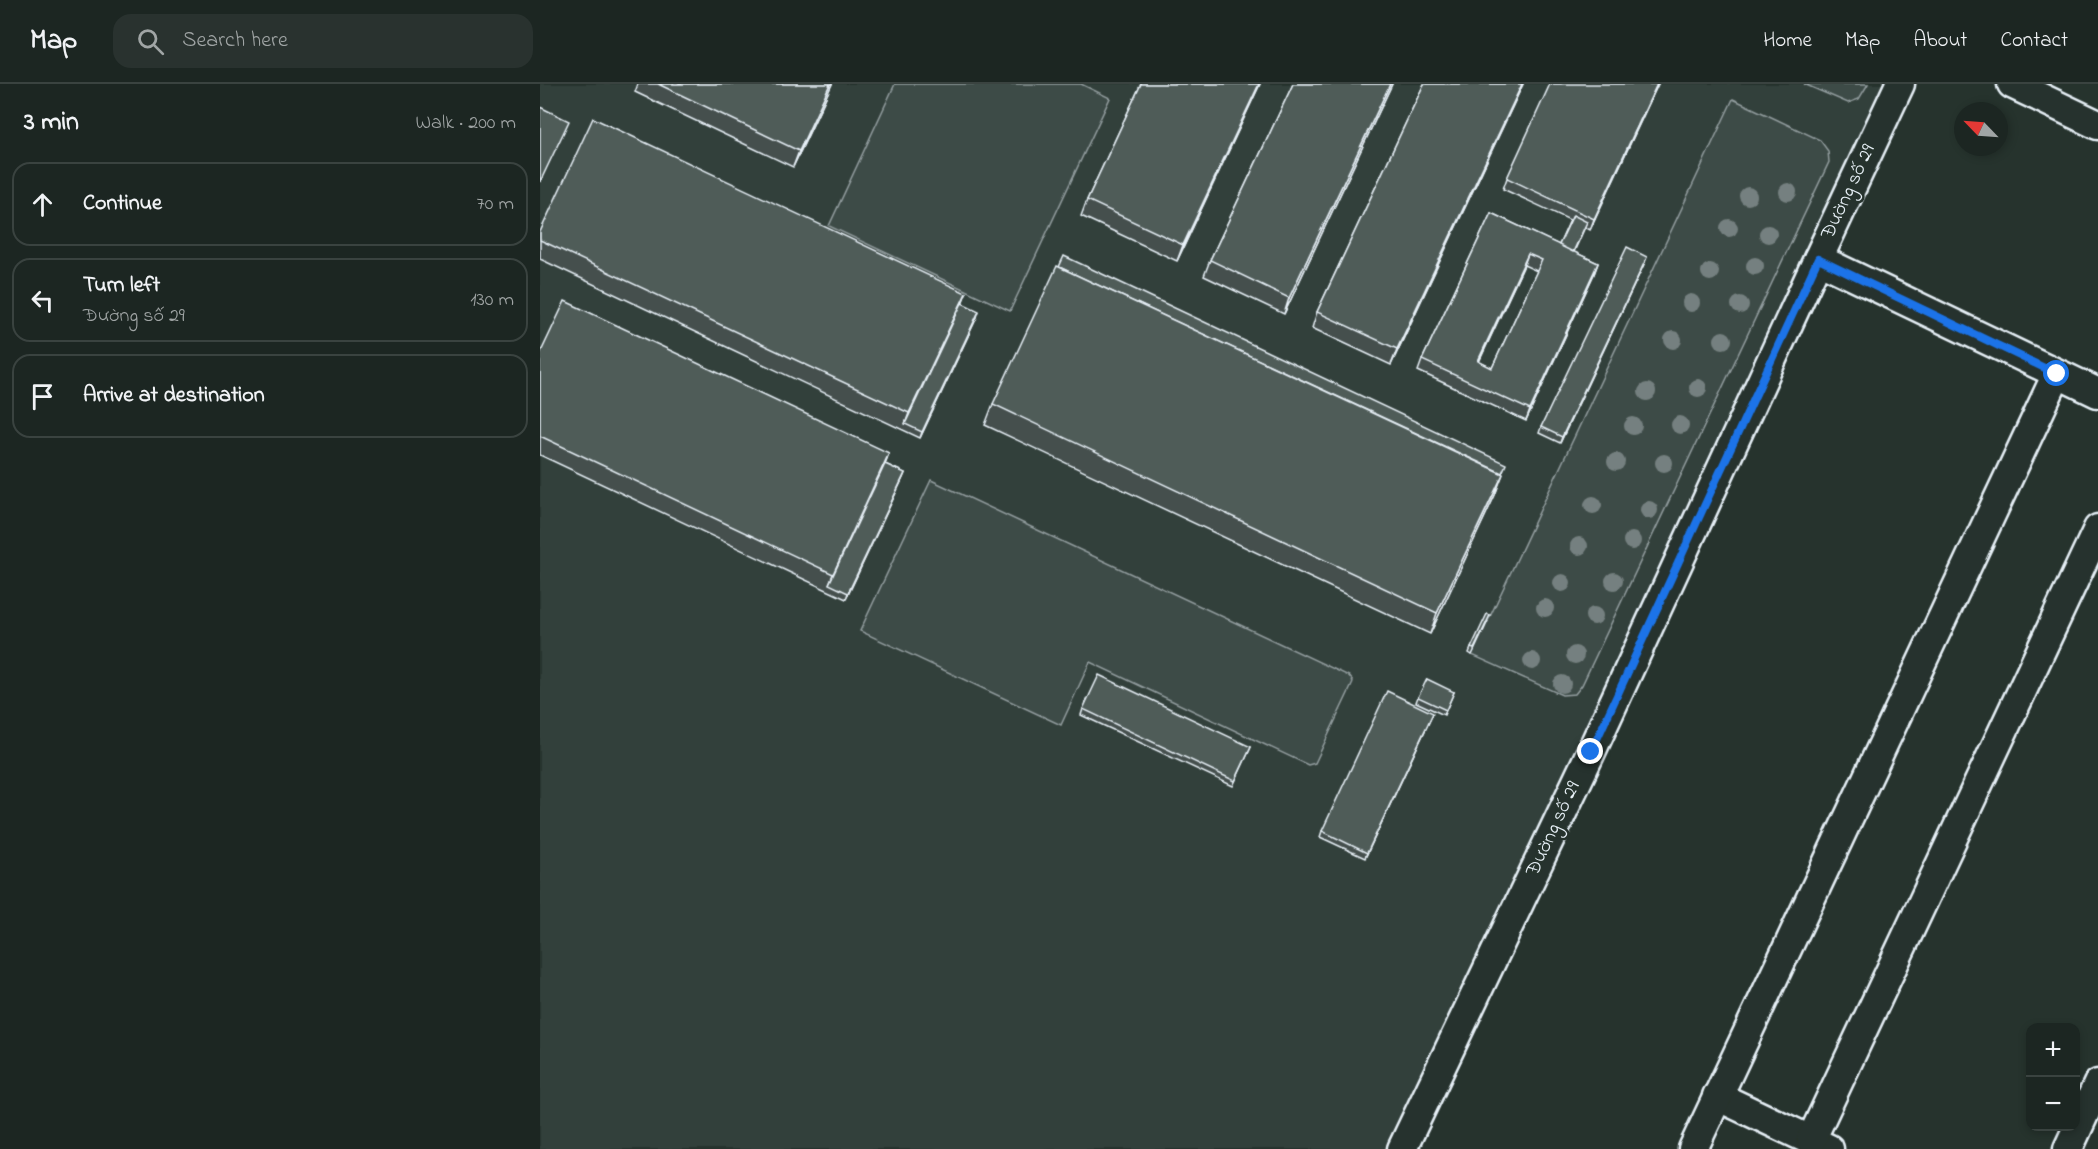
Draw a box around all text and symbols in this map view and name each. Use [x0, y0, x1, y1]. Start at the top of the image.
search box [113, 14, 533, 68]
text: Map [30, 21, 77, 62]
icon: search [134, 25, 167, 58]
text: Search here [182, 25, 288, 57]
text: Home [1763, 26, 1812, 56]
text: Map [1845, 26, 1880, 56]
text: About [1913, 26, 1967, 56]
text: Contact [2000, 26, 2068, 56]
north arrow [1954, 102, 2008, 156]
text: 3 min [24, 104, 79, 142]
text: Walk · 200 m [416, 109, 516, 138]
street label: Đường số 29 [1814, 140, 1885, 246]
icon: ahead [26, 188, 59, 221]
text: Continue [83, 188, 162, 220]
text: 70 m [477, 190, 514, 219]
text: Turn left [83, 270, 160, 302]
icon: left [26, 284, 59, 317]
text: 130 m [470, 286, 514, 315]
text: Đường số 29 [83, 302, 185, 331]
route start [2043, 360, 2069, 386]
icon: arrive [26, 380, 59, 413]
text: Arrive at destination [83, 380, 265, 412]
route end [1577, 738, 1603, 764]
street label: Đường số 29 [1519, 777, 1590, 883]
map controls [2026, 1023, 2080, 1131]
button: + [2026, 1023, 2080, 1077]
button: − [2026, 1077, 2080, 1131]

